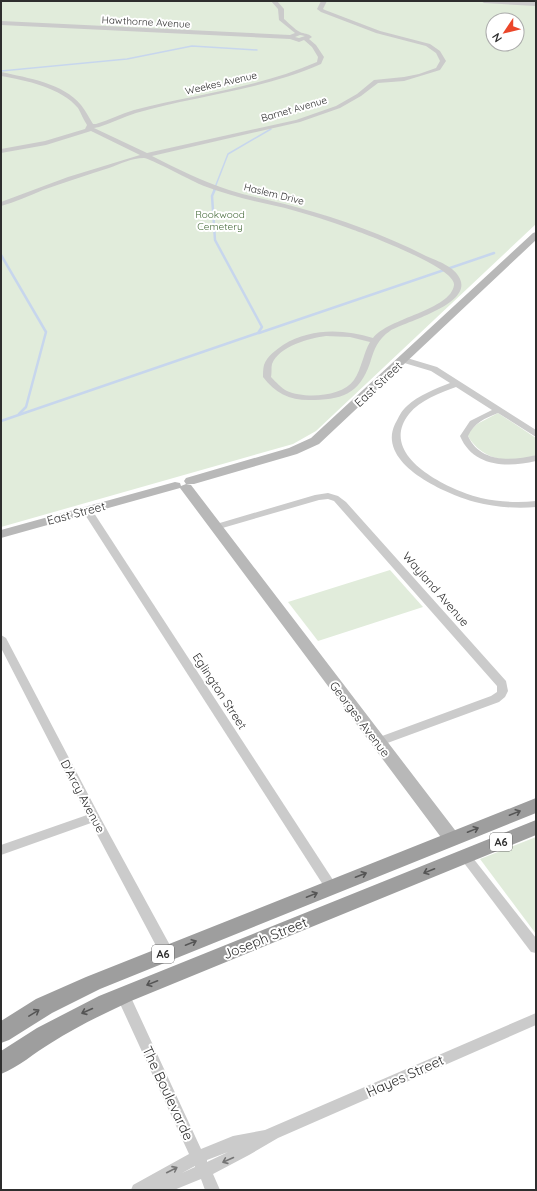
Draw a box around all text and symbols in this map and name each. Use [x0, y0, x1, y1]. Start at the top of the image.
north arrow [485, 12, 525, 52]
street label: Hawthorne Avenue [101, 13, 191, 31]
text: N [489, 30, 505, 45]
street label: Weekes Avenue [184, 68, 258, 98]
street label: Barnet Avenue [259, 93, 329, 125]
street label: Haslem Drive [242, 180, 306, 208]
park label: Rookwood Cemetery [195, 208, 245, 233]
street label: East Street [351, 358, 405, 410]
street label: East Street [45, 498, 107, 528]
street label: Wayland Avenue [399, 549, 473, 630]
street label: Eglington Street [190, 650, 250, 732]
street label: Georges Avenue [327, 678, 393, 760]
street label: D'Arcy Avenue [58, 757, 109, 835]
one-way arrow [509, 809, 521, 816]
one-way arrow [466, 826, 478, 833]
road number: A6 [490, 833, 512, 851]
one-way arrow [424, 868, 436, 875]
one-way arrow [354, 871, 366, 879]
one-way arrow [305, 890, 317, 898]
street label: Joseph Street [220, 913, 310, 963]
one-way arrow [185, 939, 197, 947]
road number: A6 [152, 945, 174, 963]
one-way arrow [146, 980, 158, 988]
one-way arrow [28, 1008, 40, 1016]
one-way arrow [81, 1008, 93, 1015]
street label: The Boulevarde [138, 1043, 198, 1143]
street label: Hayes Street [363, 1051, 447, 1101]
one-way arrow [222, 1157, 234, 1164]
one-way arrow [166, 1166, 178, 1174]

